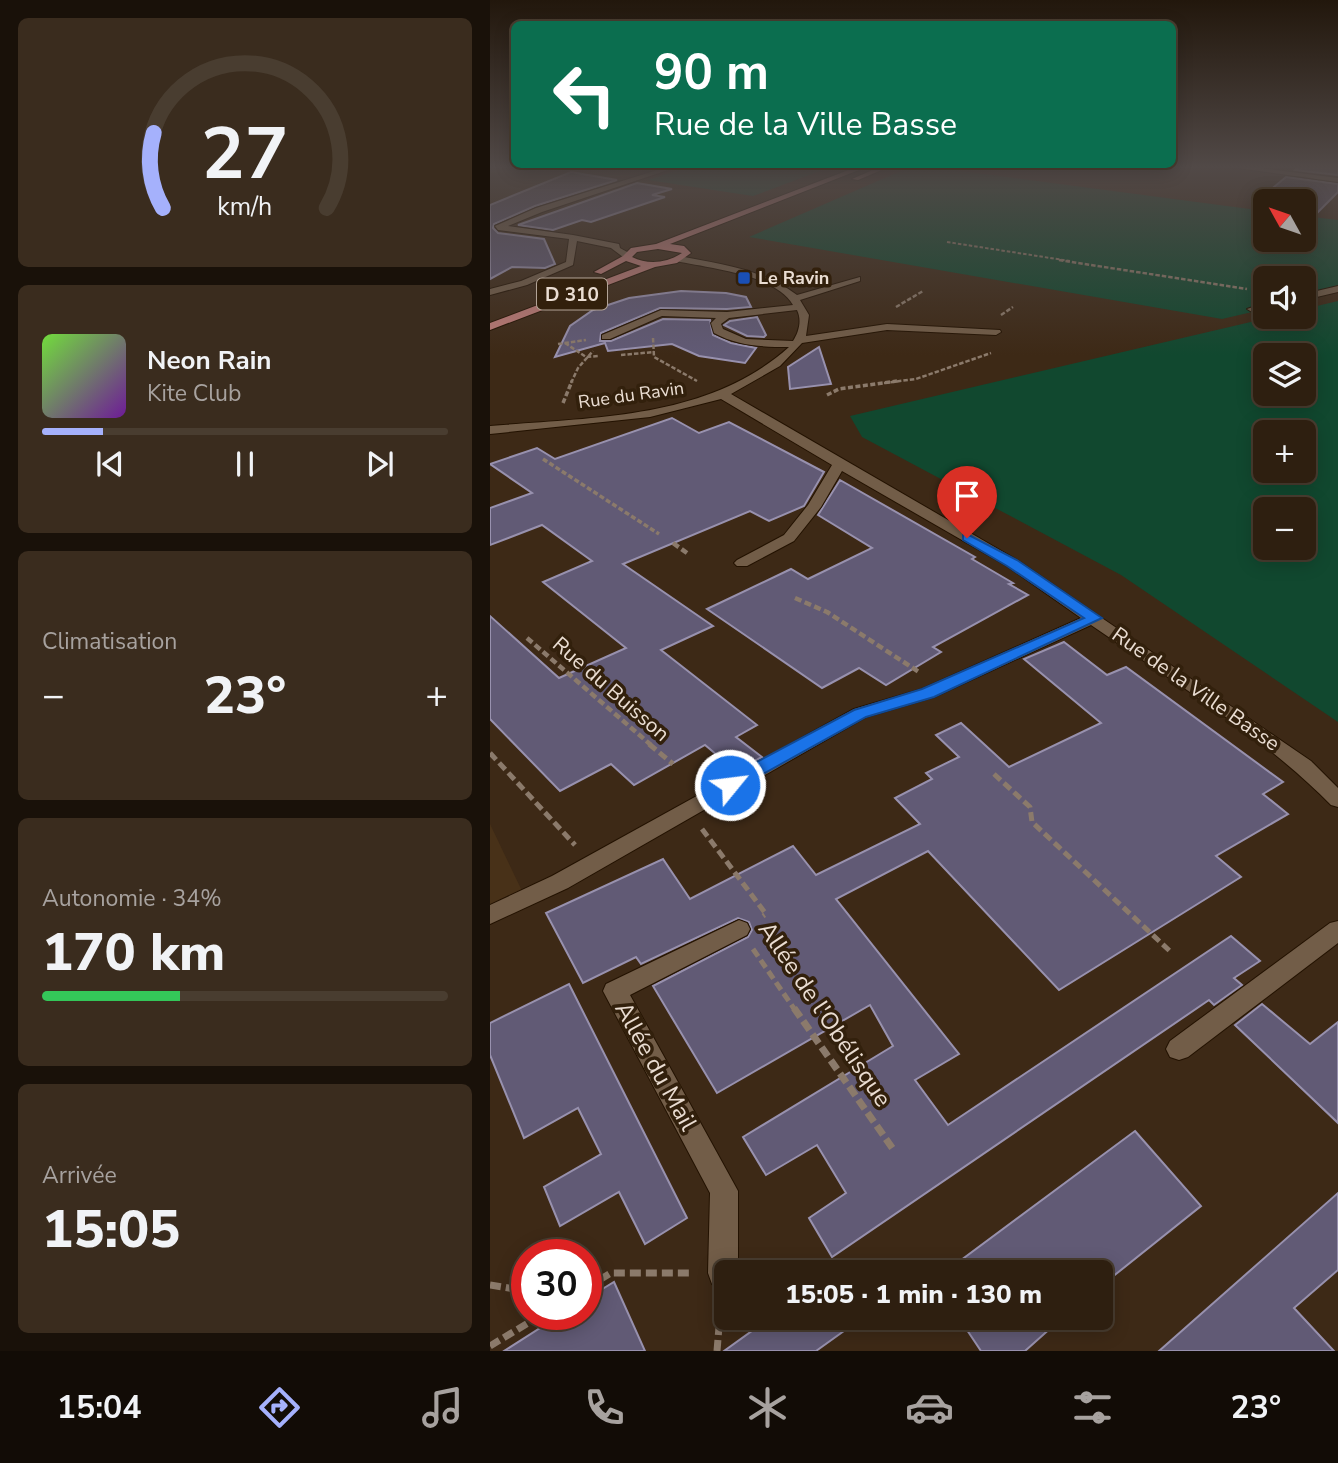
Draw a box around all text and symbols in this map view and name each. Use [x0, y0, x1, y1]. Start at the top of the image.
text: 90 m [654, 39, 769, 106]
icon: left [539, 49, 630, 140]
text: Rue de la Ville Basse [654, 103, 957, 146]
text: 27 [201, 105, 289, 205]
north arrow [1253, 189, 1316, 252]
map controls [1253, 189, 1316, 560]
text: km/h [217, 190, 273, 224]
place label: Le Ravin [758, 266, 829, 290]
button: sound [1253, 266, 1316, 329]
marker: Le Ravin [736, 270, 752, 286]
road number: D 310 [537, 278, 607, 310]
text: Neon Rain [147, 343, 272, 378]
button: layers [1253, 343, 1316, 406]
street label: Rue du Ravin [576, 376, 686, 414]
text: Kite Club [147, 378, 241, 409]
button: + [1253, 420, 1316, 483]
icon: previous [91, 445, 129, 483]
icon: pause [226, 445, 264, 483]
icon: next [361, 445, 399, 483]
pin [937, 466, 997, 538]
icon: arrive [948, 477, 986, 515]
button: − [1253, 497, 1316, 560]
street label: Rue de la Ville Basse [1107, 620, 1285, 758]
text: Climatisation [42, 626, 177, 657]
street label: Rue du Buisson [547, 630, 675, 748]
text: 23° [204, 660, 286, 731]
text: − [42, 670, 65, 721]
text: + [425, 670, 448, 721]
position arrow [693, 748, 767, 822]
text: Autonomie · 34% [42, 883, 222, 914]
street label: Allée de l'Obélisque [751, 915, 899, 1113]
text: 170 km [42, 917, 225, 988]
street label: Allée du Mail [607, 996, 705, 1136]
text: Arrivée [42, 1160, 117, 1191]
text: 15:05 [42, 1194, 180, 1265]
speed limit sign: 30 [511, 1239, 602, 1330]
text: 15:05 · 1 min · 130 m [785, 1277, 1042, 1312]
icon: directions [255, 1383, 304, 1432]
icon: music [418, 1383, 467, 1432]
icon: phone [580, 1383, 629, 1432]
icon: climate [743, 1383, 792, 1432]
icon: car [905, 1383, 954, 1432]
icon: filters [1068, 1383, 1117, 1432]
text: 15:04 [57, 1386, 142, 1429]
text: 23° [1231, 1386, 1281, 1429]

